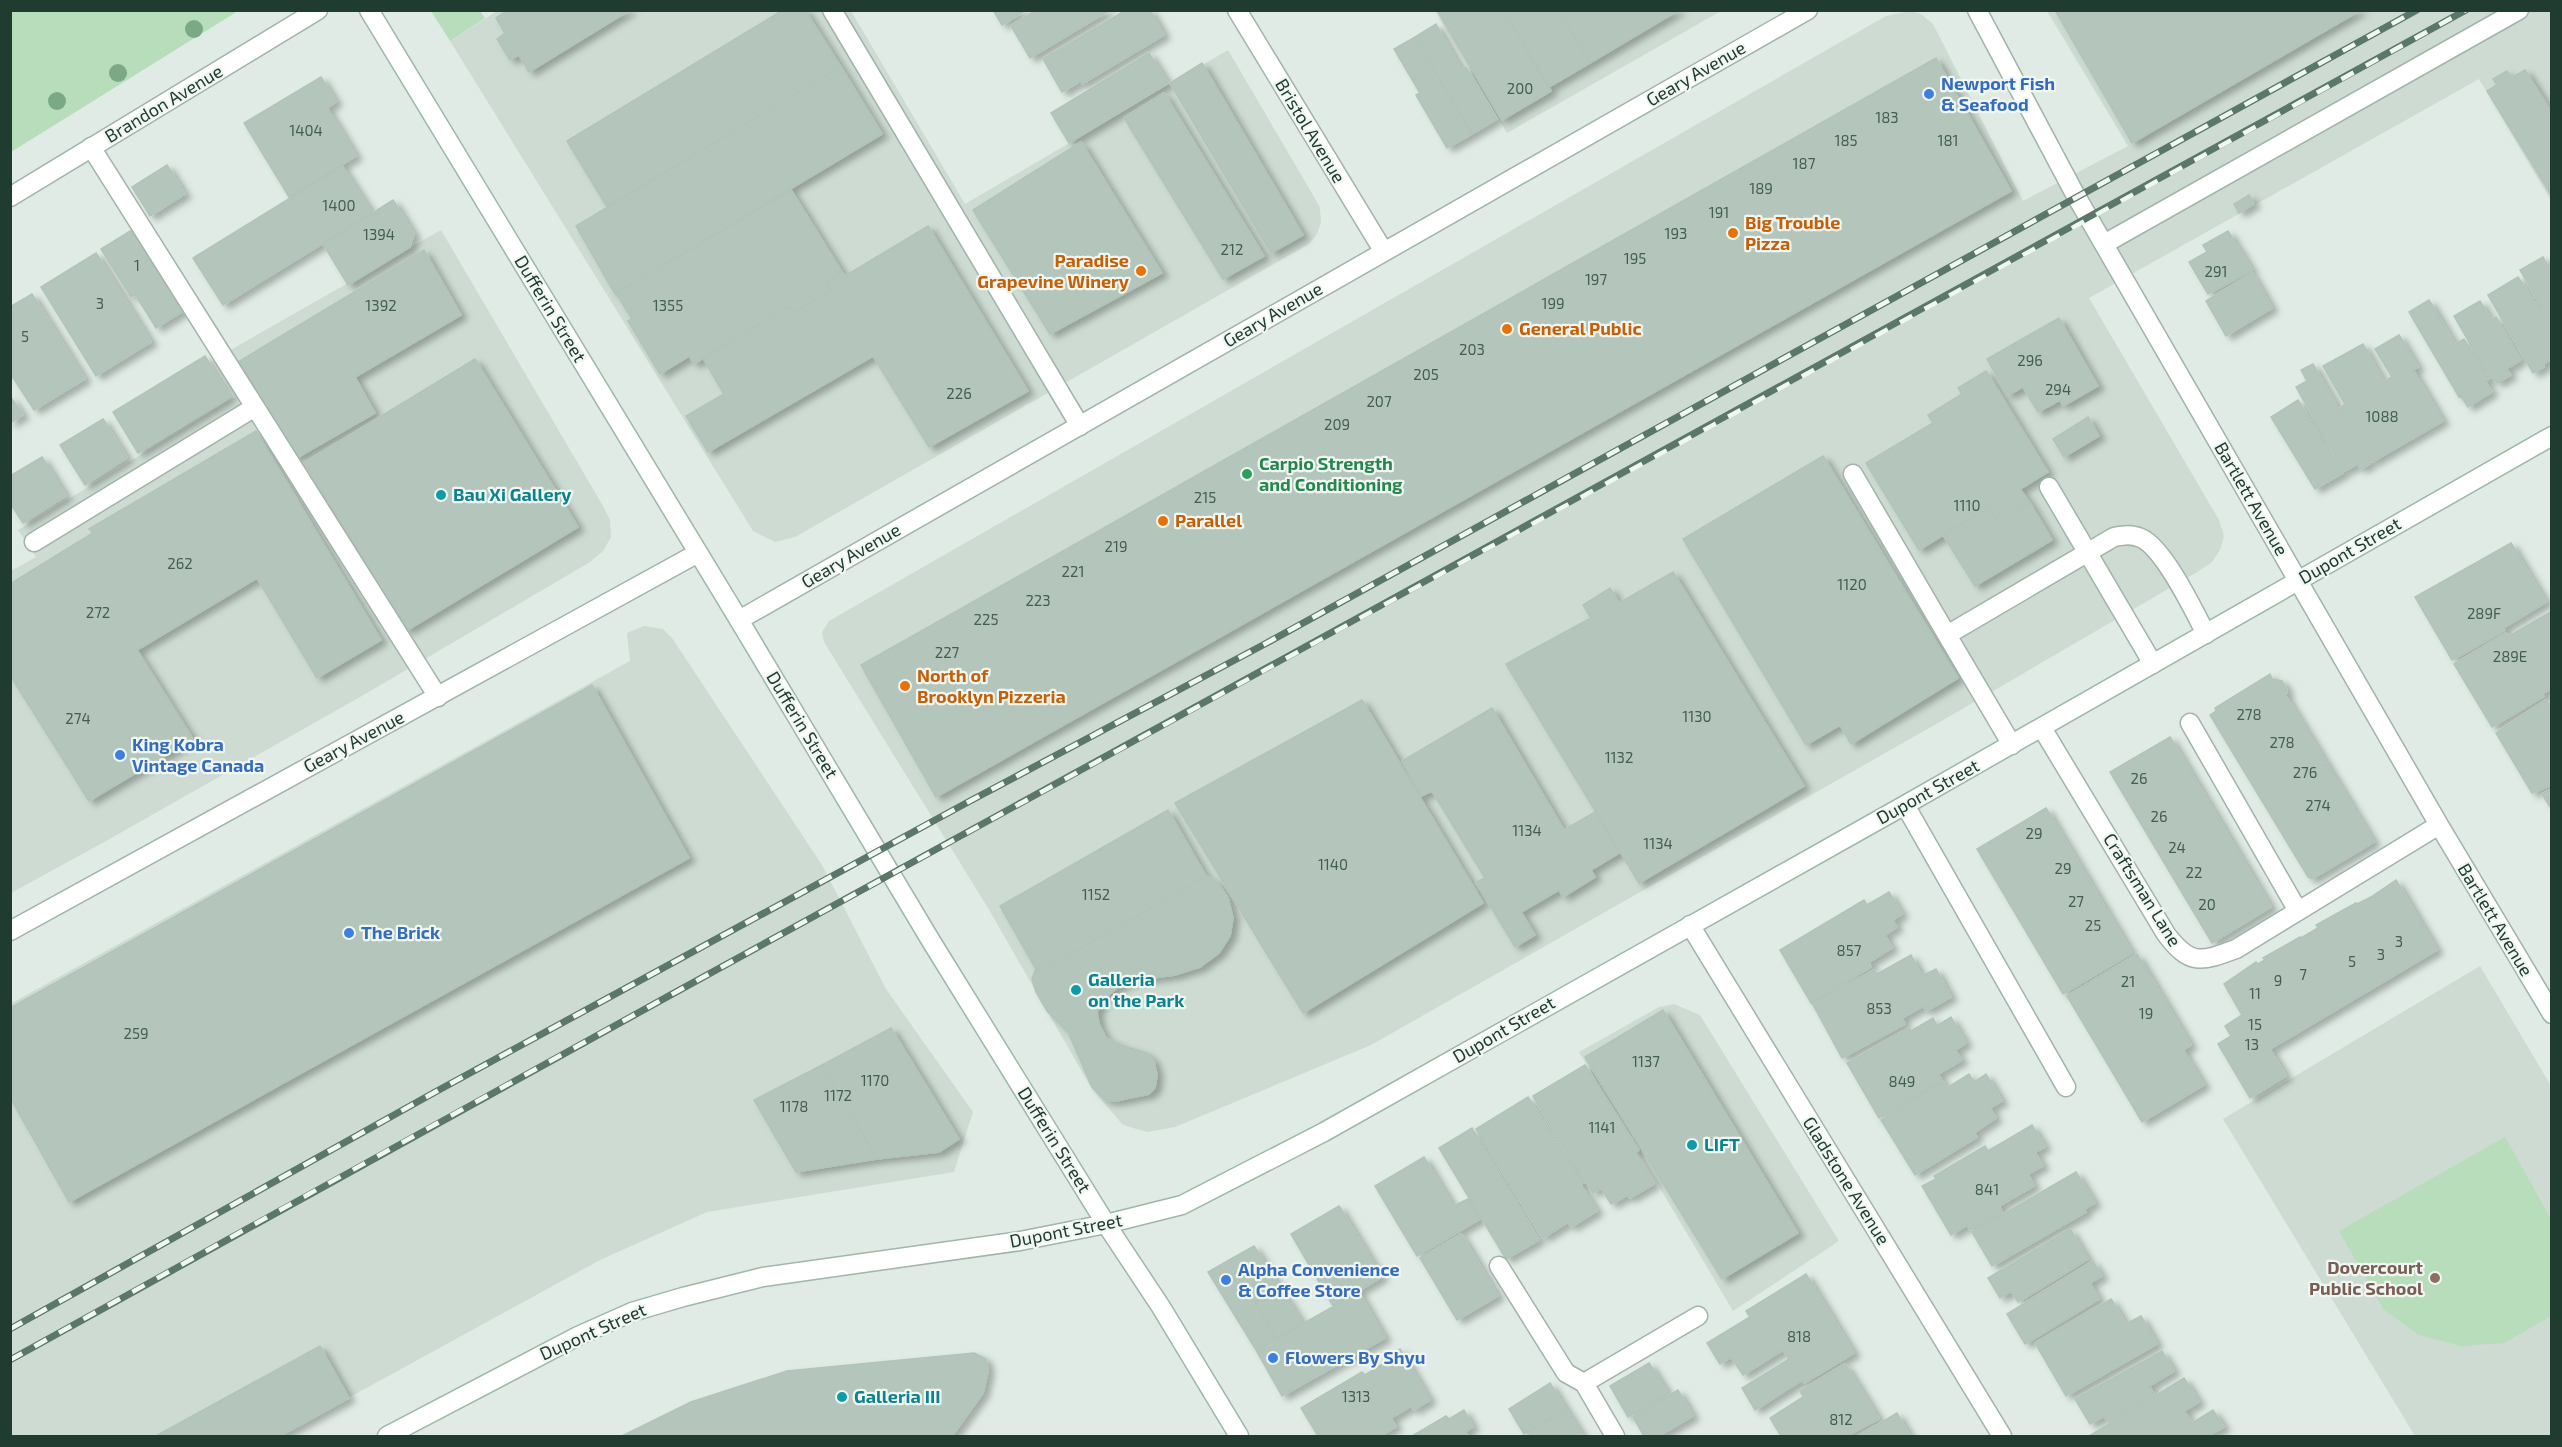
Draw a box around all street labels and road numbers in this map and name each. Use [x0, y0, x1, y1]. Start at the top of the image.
street label: Geary Avenue [1642, 36, 1749, 110]
street label: Brandon Avenue [101, 59, 226, 147]
street label: Bristol Avenue [1271, 74, 1351, 187]
street label: Dufferin Street [510, 251, 591, 366]
street label: Geary Avenue [1219, 277, 1326, 351]
street label: Bartlett Avenue [2210, 438, 2293, 559]
street label: Dupont Street [2295, 512, 2405, 588]
street label: Geary Avenue [797, 518, 904, 592]
street label: Dufferin Street [762, 667, 843, 782]
street label: Geary Avenue [299, 705, 408, 777]
street label: Dupont Street [1872, 754, 1983, 828]
street label: Craftsman Lane [2099, 829, 2187, 950]
street label: Bartlett Avenue [2454, 859, 2538, 980]
street label: Dupont Street [1449, 991, 1559, 1067]
street label: Dufferin Street [1014, 1082, 1096, 1197]
street label: Gladstone Avenue [1799, 1112, 1895, 1249]
street label: Dupont Street [1008, 1208, 1124, 1252]
street label: Dupont Street [536, 1298, 649, 1364]

